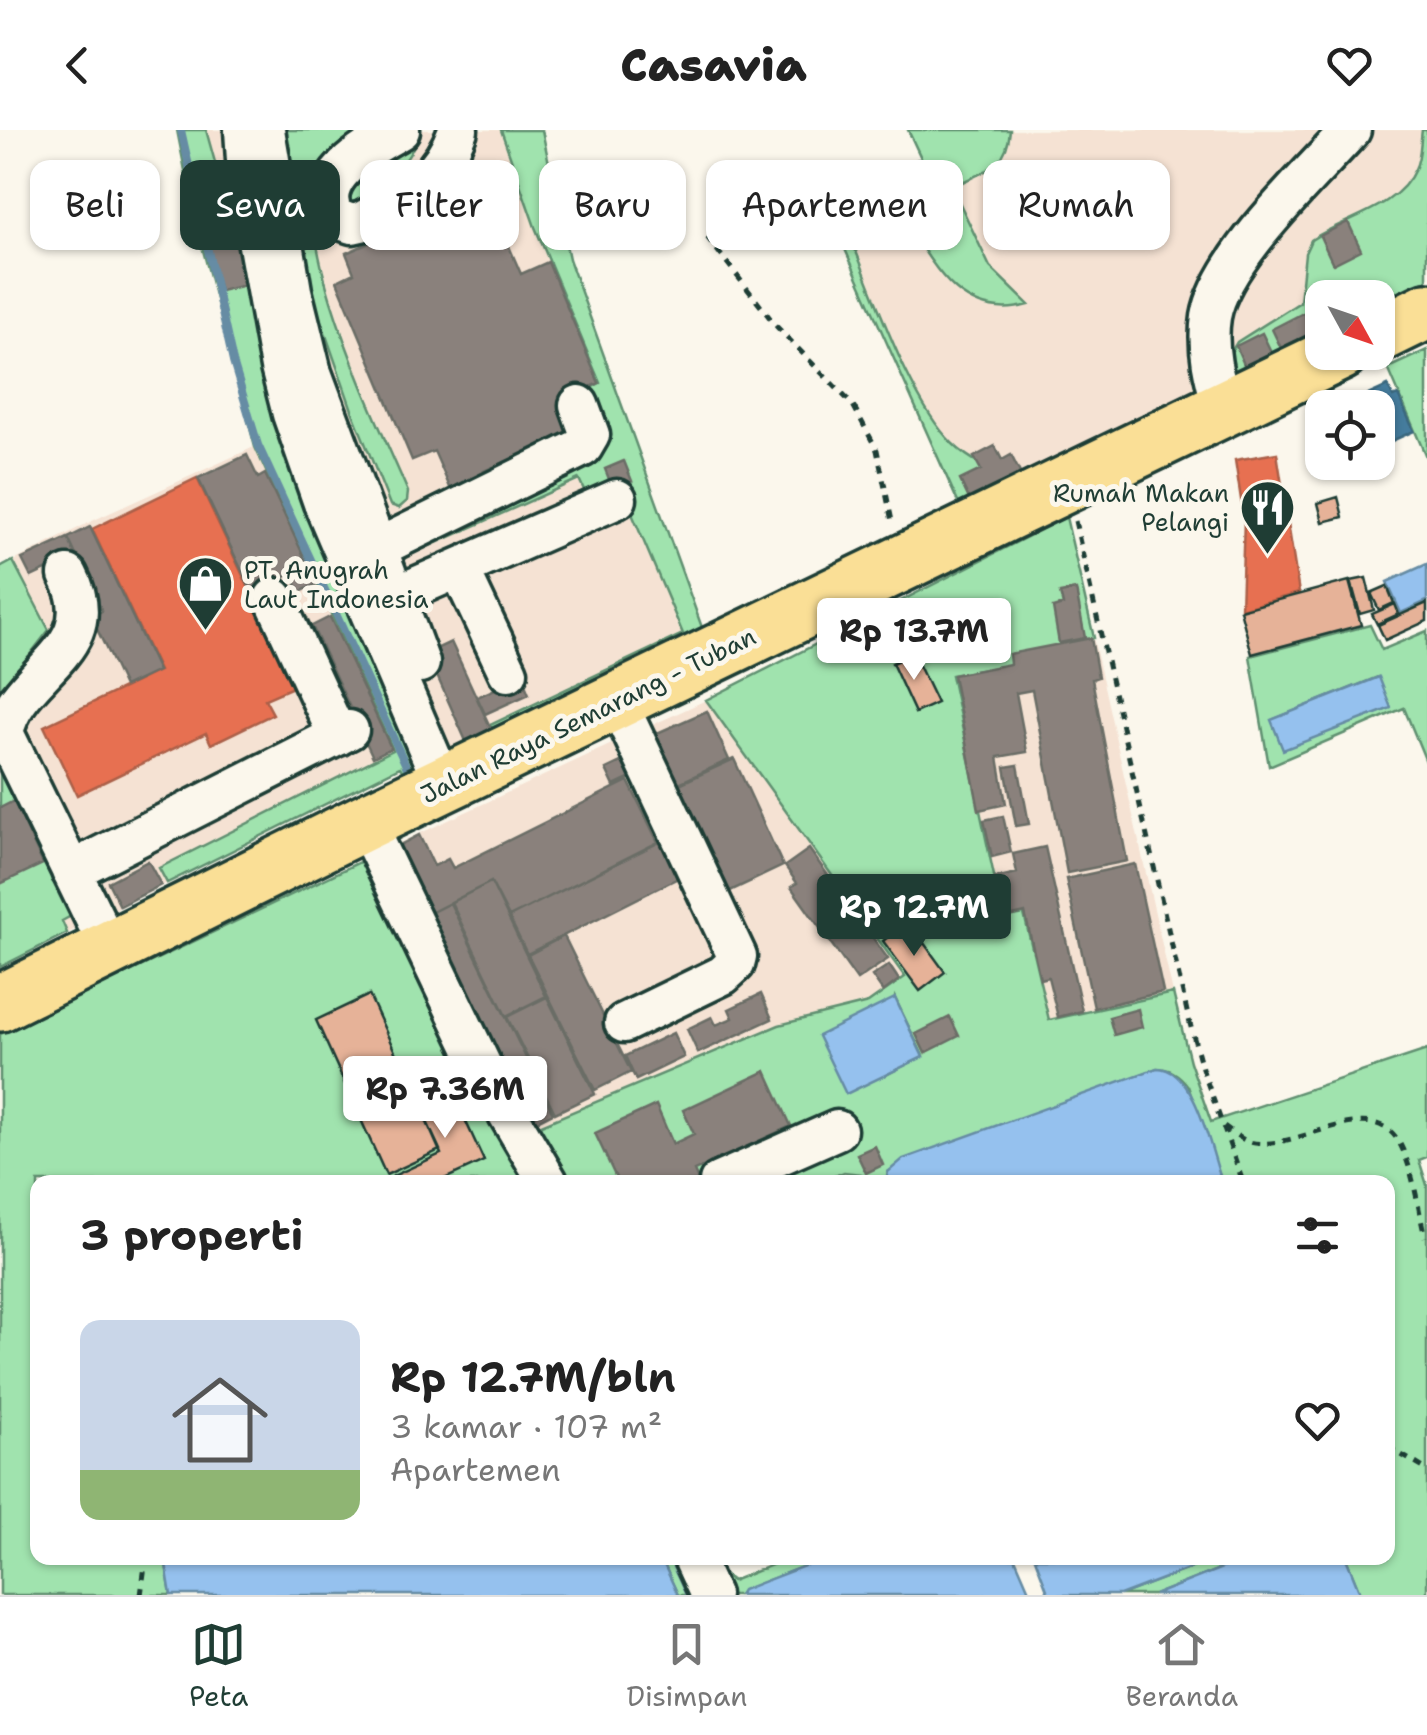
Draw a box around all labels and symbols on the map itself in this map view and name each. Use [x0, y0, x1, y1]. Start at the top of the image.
north arrow [1305, 280, 1395, 370]
place label: Rumah Makan Pelangi [1053, 476, 1229, 539]
restaurant icon: Rumah Makan Pelangi [1238, 477, 1298, 556]
place label: PT. Anugrah Laut Indonesia [244, 553, 429, 616]
shop icon: PT. Anugrah Laut Indonesia [175, 554, 235, 633]
pin: Rp 13.7M [811, 598, 1017, 683]
street label: Jalan Raya Semarang - Tuban [415, 619, 761, 811]
pin: Rp 12.7M [811, 874, 1017, 959]
pin: Rp 7.36M [342, 1056, 548, 1141]

